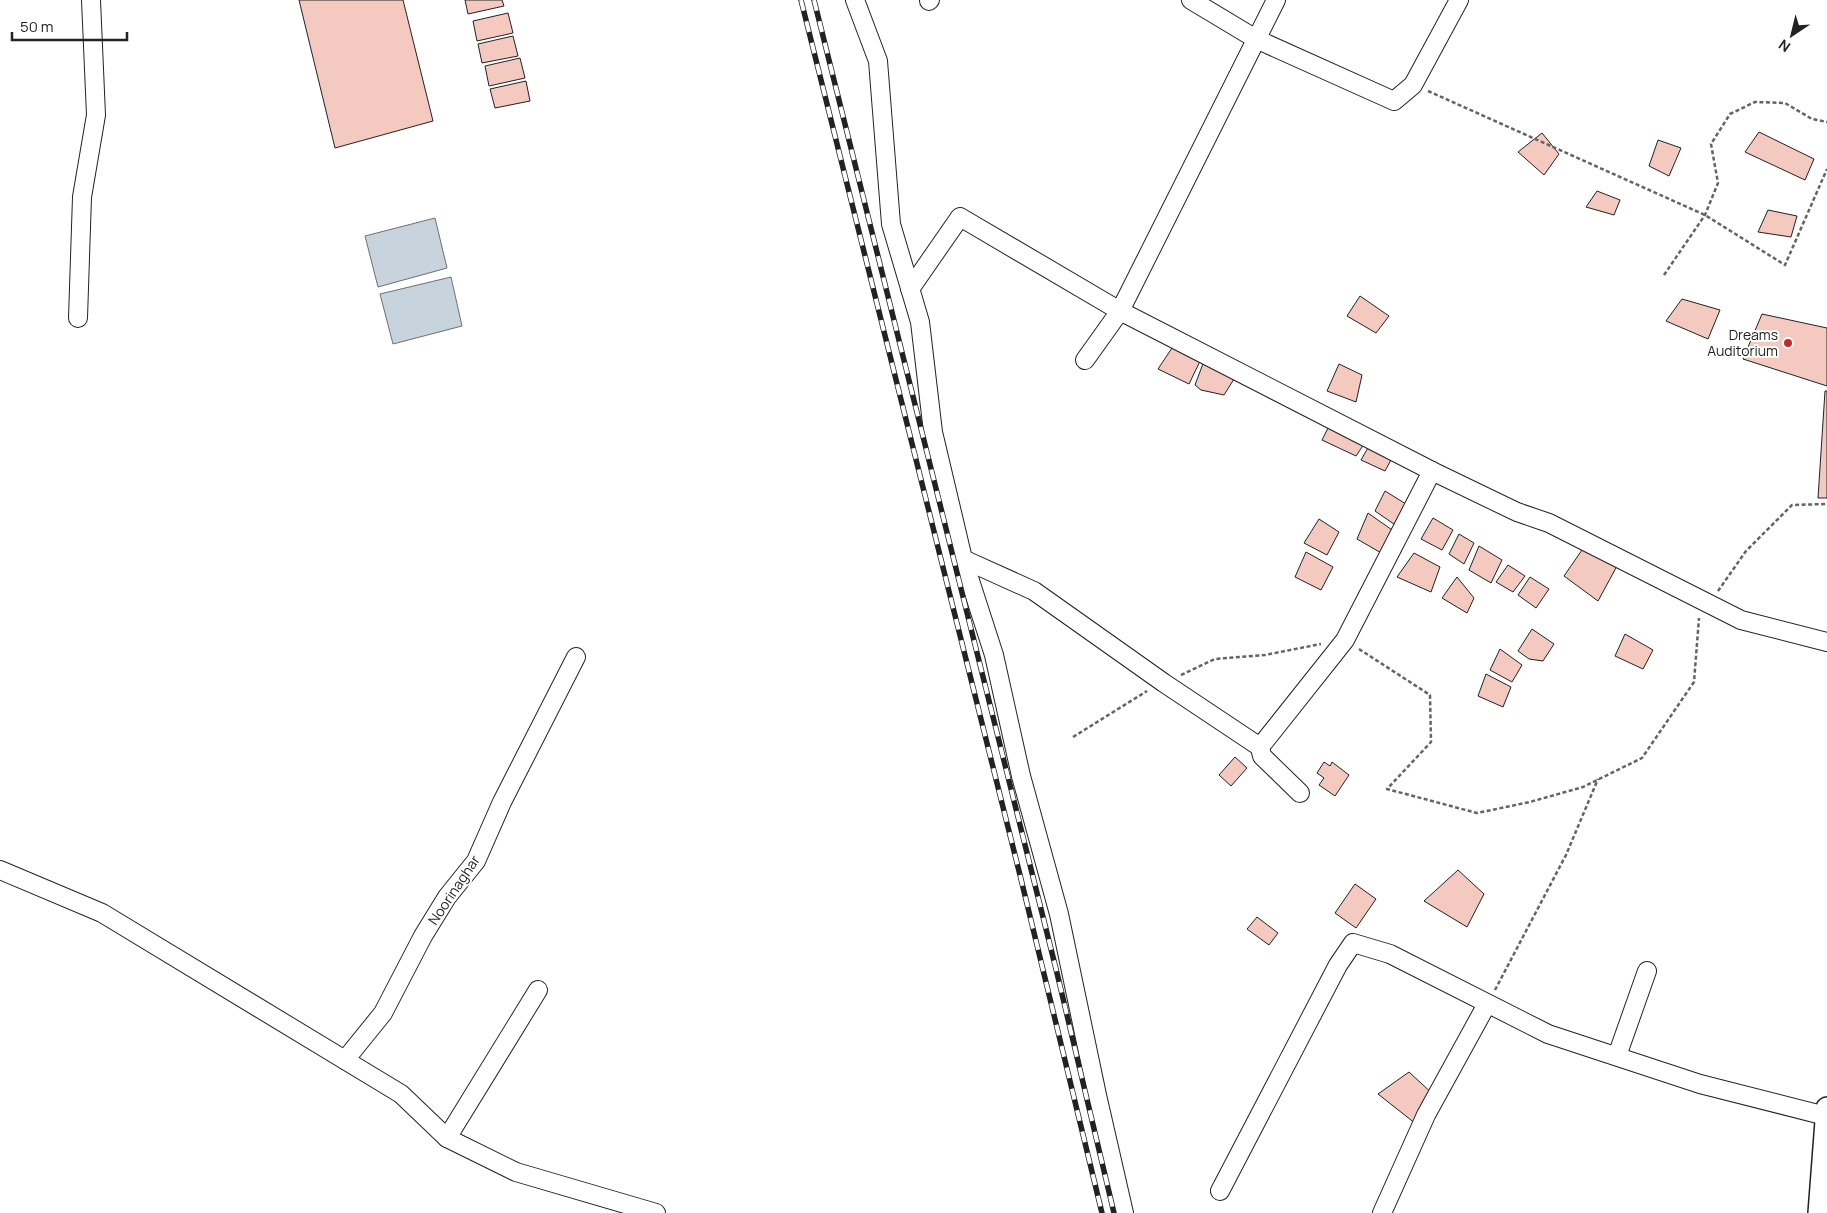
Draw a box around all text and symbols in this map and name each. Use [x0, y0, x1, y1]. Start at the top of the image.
scale bar [12, 10, 128, 42]
north arrow [1767, 10, 1817, 60]
text: 50 m [20, 16, 54, 37]
text: N [1775, 35, 1794, 57]
place label: Dreams Auditorium [1707, 325, 1778, 360]
marker: Dreams Auditorium [1782, 337, 1794, 349]
street label: Noorinaghar [423, 851, 484, 928]

